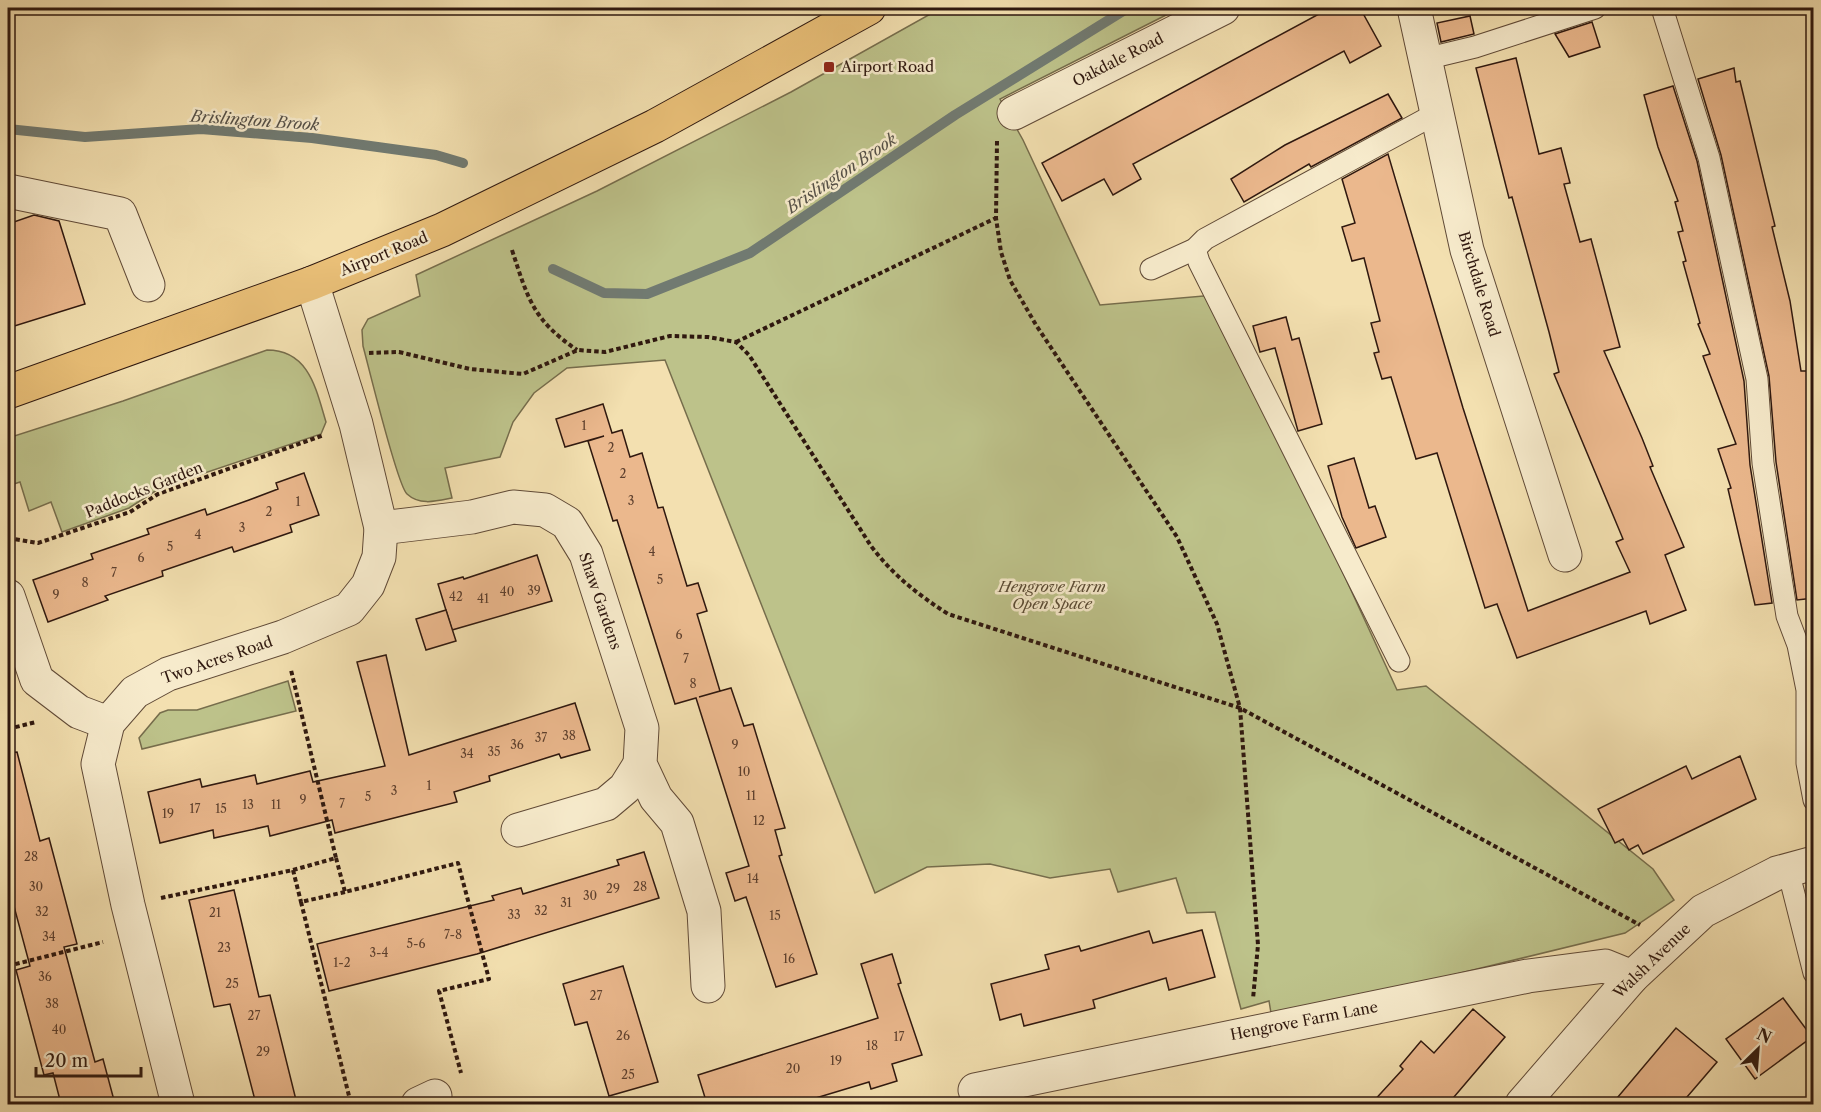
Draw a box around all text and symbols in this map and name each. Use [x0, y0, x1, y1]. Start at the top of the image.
street label: Oakdale Road [1069, 29, 1166, 91]
place label: Airport Road [840, 57, 934, 76]
marker: Airport Road [822, 60, 836, 74]
water label: Brislington Brook [188, 105, 321, 135]
water label: Brislington Brook [780, 128, 901, 218]
street label: Airport Road [336, 227, 431, 280]
street label: Birchdale Road [1454, 229, 1505, 339]
house number: 1 [581, 418, 587, 433]
house number: 2 [608, 440, 615, 455]
street label: Paddocks Garden [82, 457, 206, 522]
house number: 2 [620, 466, 627, 481]
house number: 3 [628, 493, 634, 508]
house number: 1 [295, 494, 301, 509]
house number: 2 [266, 504, 273, 519]
house number: 3 [239, 520, 245, 535]
house number: 4 [195, 527, 202, 542]
house number: 5 [167, 539, 173, 554]
house number: 4 [649, 544, 656, 559]
house number: 6 [137, 550, 145, 565]
street label: Shaw Gardens [575, 550, 626, 652]
house number: 7 [111, 565, 117, 580]
house number: 5 [657, 572, 663, 587]
house number: 8 [81, 575, 89, 590]
park label: Hengrove Farm Open Space [997, 577, 1106, 613]
house number: 39 [527, 583, 541, 598]
house number: 40 [500, 584, 514, 599]
house number: 9 [52, 587, 60, 602]
house number: 42 [449, 589, 463, 604]
house number: 41 [477, 591, 489, 606]
house number: 6 [675, 627, 683, 642]
street label: Two Acres Road [159, 632, 275, 687]
house number: 7 [683, 651, 689, 666]
house number: 8 [689, 676, 697, 691]
house number: 38 [562, 728, 576, 743]
house number: 37 [535, 730, 547, 745]
house number: 36 [510, 737, 524, 752]
house number: 9 [731, 737, 739, 752]
house number: 35 [487, 744, 501, 759]
house number: 34 [460, 746, 474, 761]
house number: 10 [738, 764, 750, 779]
house number: 1 [426, 778, 432, 793]
house number: 3 [391, 783, 397, 798]
house number: 11 [746, 788, 756, 803]
house number: 5 [365, 789, 371, 804]
house number: 9 [299, 792, 307, 807]
house number: 7 [339, 796, 345, 811]
house number: 13 [242, 797, 254, 812]
house number: 11 [271, 797, 281, 812]
house number: 17 [190, 801, 201, 816]
house number: 15 [215, 801, 227, 816]
house number: 19 [162, 806, 174, 821]
house number: 12 [753, 813, 765, 828]
house number: 28 [24, 849, 38, 864]
house number: 14 [747, 871, 759, 886]
house number: 30 [29, 879, 43, 894]
house number: 28 [633, 879, 647, 894]
house number: 29 [606, 881, 620, 896]
house number: 30 [583, 888, 597, 903]
house number: 31 [560, 895, 572, 910]
house number: 32 [534, 903, 548, 918]
house number: 32 [35, 904, 49, 919]
house number: 21 [209, 905, 221, 920]
house number: 33 [507, 907, 521, 922]
house number: 15 [769, 908, 781, 923]
street label: Walsh Avenue [1608, 919, 1694, 1003]
house number: 7-8 [444, 927, 462, 942]
house number: 34 [42, 929, 56, 944]
house number: 5-6 [406, 936, 426, 951]
house number: 23 [217, 940, 231, 955]
house number: 3-4 [369, 945, 389, 960]
house number: 16 [783, 951, 795, 966]
house number: 1-2 [333, 955, 351, 970]
house number: 36 [38, 969, 52, 984]
house number: 25 [225, 976, 239, 991]
house number: 27 [590, 988, 602, 1003]
house number: 38 [45, 996, 59, 1011]
street label: Hengrove Farm Lane [1228, 997, 1379, 1044]
house number: 27 [248, 1008, 260, 1023]
north arrow [1728, 1019, 1788, 1079]
house number: 40 [52, 1022, 66, 1037]
text: N [1754, 1023, 1775, 1047]
house number: 26 [616, 1028, 630, 1043]
house number: 17 [894, 1029, 905, 1044]
house number: 18 [866, 1038, 878, 1053]
scale bar [36, 1040, 141, 1078]
house number: 29 [256, 1044, 270, 1059]
text: 20 m [45, 1050, 89, 1072]
house number: 19 [830, 1053, 842, 1068]
house number: 20 [786, 1061, 800, 1076]
house number: 25 [621, 1067, 635, 1082]

